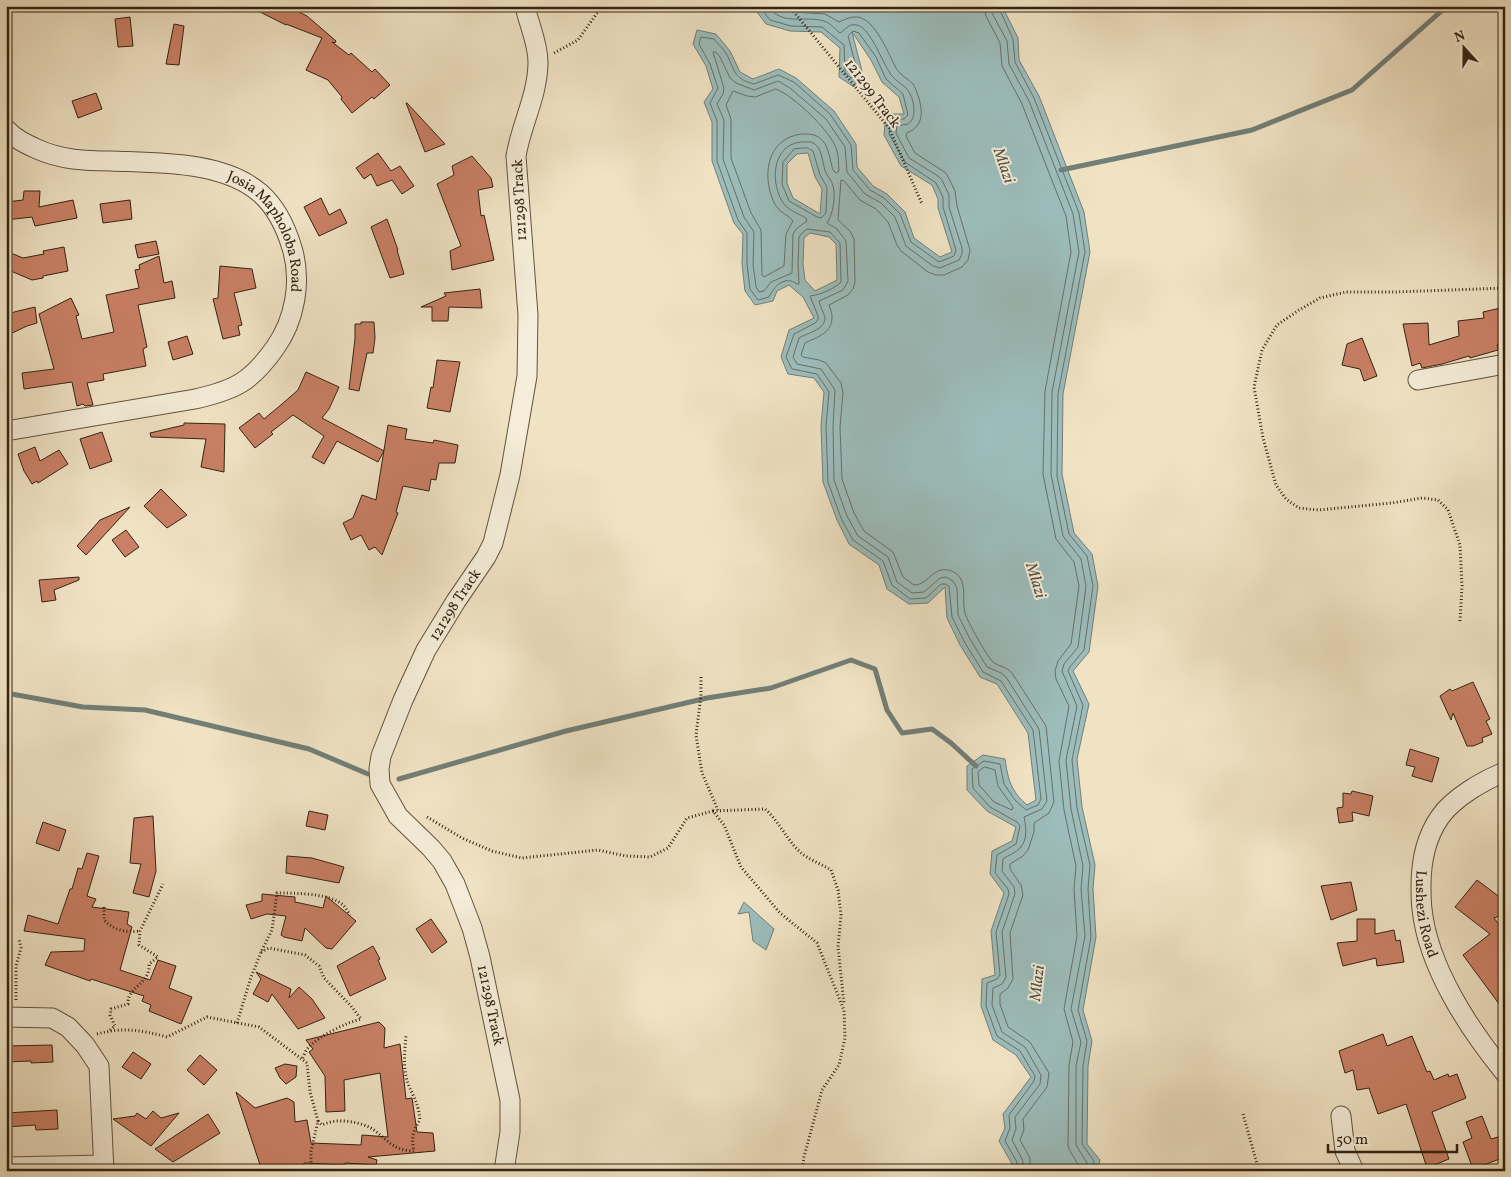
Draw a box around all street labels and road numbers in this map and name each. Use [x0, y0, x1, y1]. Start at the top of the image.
street label: 121299 Track [839, 55, 905, 133]
street label: 121298 Track [508, 158, 533, 241]
street label: Josia Mapholoba Road [224, 166, 306, 293]
street label: 121298 Track [425, 565, 487, 646]
street label: Lushezi Road [1409, 869, 1442, 961]
street label: 121298 Track [471, 963, 508, 1048]

